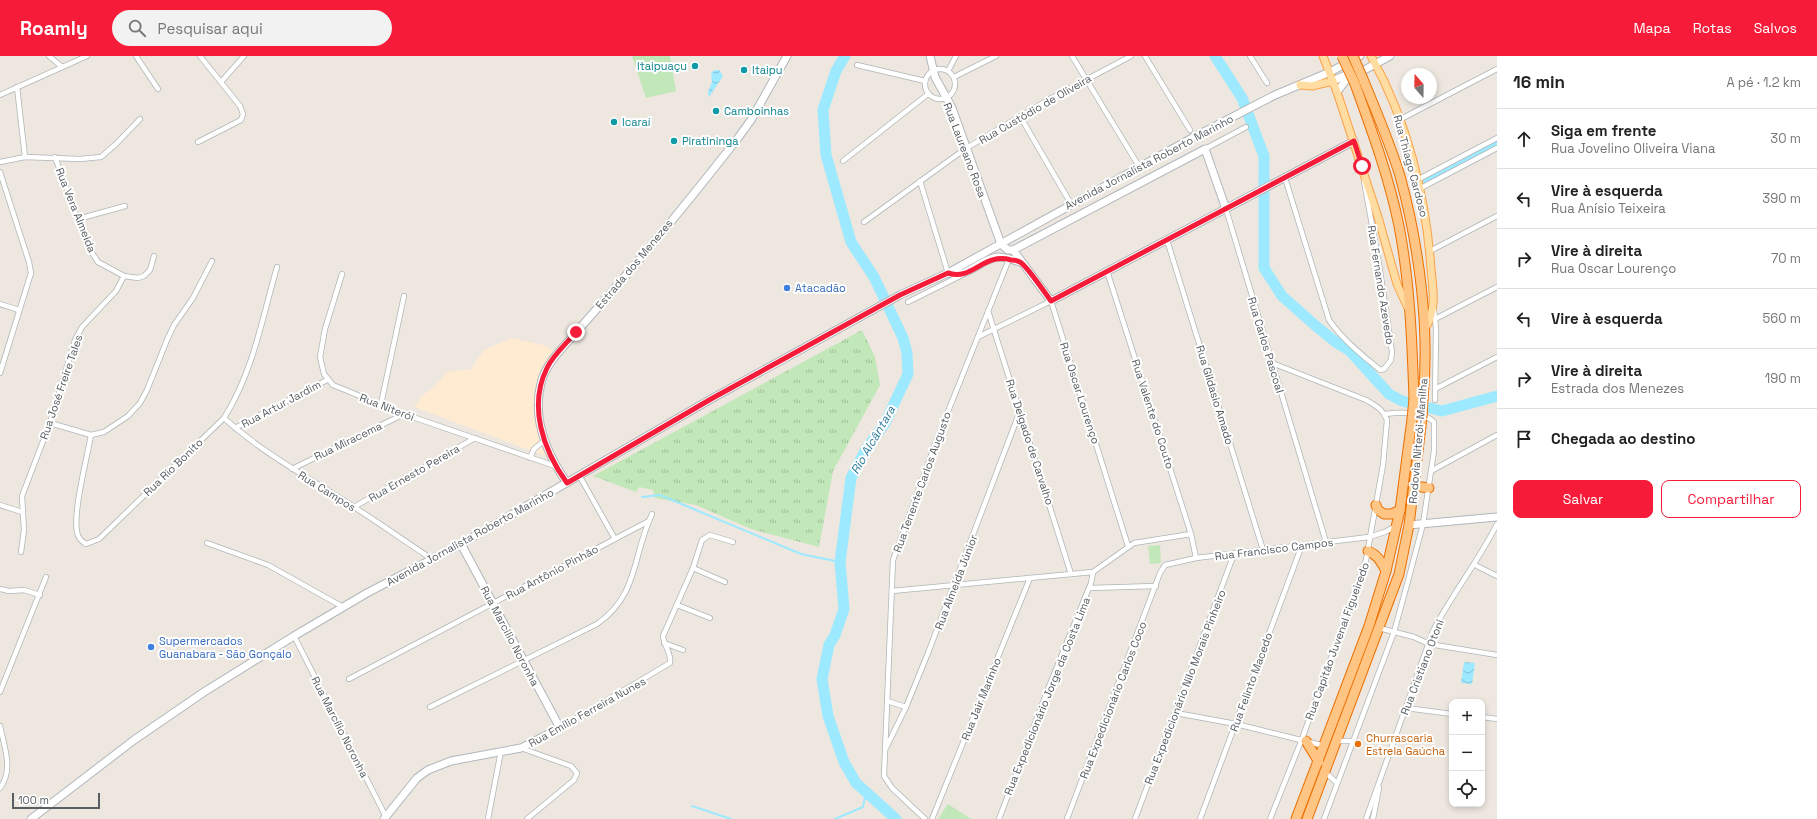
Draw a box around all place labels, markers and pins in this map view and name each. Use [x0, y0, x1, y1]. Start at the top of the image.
place label: Itaipuaçu [637, 59, 687, 73]
marker: Itaipuaçu [690, 61, 700, 71]
place label: Itaipu [752, 63, 783, 77]
marker: Itaipu [739, 65, 749, 75]
place label: Camboinhas [724, 104, 789, 118]
marker: Camboinhas [711, 106, 721, 116]
place label: Icaraí [622, 115, 651, 129]
marker: Icaraí [609, 117, 619, 127]
place label: Piratininga [682, 134, 739, 148]
marker: Piratininga [669, 136, 679, 146]
place label: Atacadão [795, 281, 846, 295]
marker: Atacadão [782, 283, 792, 293]
place label: Supermercados Guanabara - São Gonçalo [159, 634, 292, 661]
marker: Supermercados Guanabara - São Gonçalo [146, 642, 156, 652]
place label: Churrascaria Estrela Gaúcha [1366, 731, 1446, 758]
marker: Churrascaria Estrela Gaúcha [1353, 739, 1363, 749]

